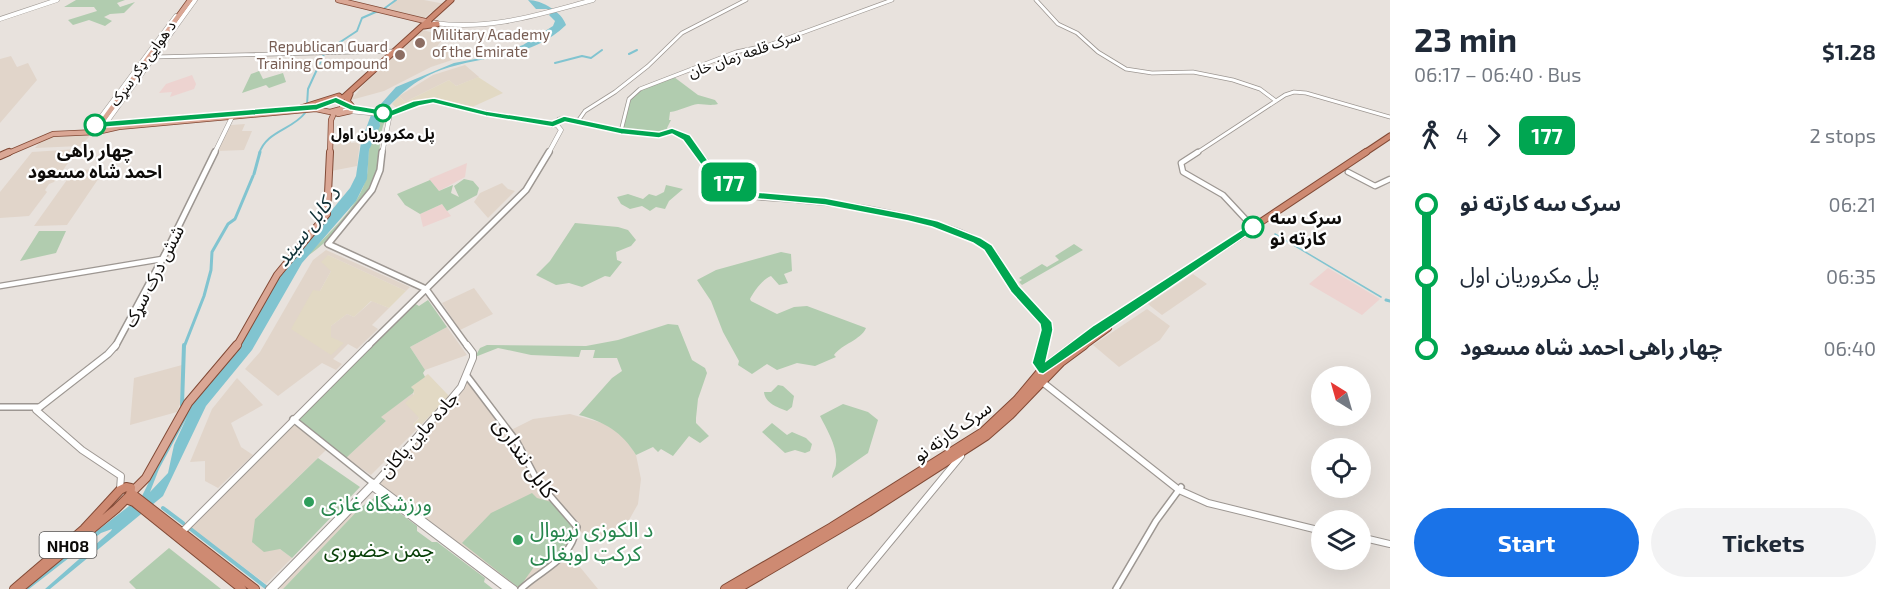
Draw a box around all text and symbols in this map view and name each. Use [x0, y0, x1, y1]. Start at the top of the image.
street label: د هوایی ډګر سړک [105, 17, 180, 110]
text: 23 min [1414, 19, 1517, 59]
place label: Military Academy of the Emirate [432, 25, 550, 60]
street label: سرک قلعه زمان خان [686, 25, 803, 82]
marker: Military Academy of the Emirate [413, 36, 427, 50]
place label: Republican Guard Training Compound [257, 37, 388, 72]
text: $1.28 [1822, 38, 1876, 64]
marker: Republican Guard Training Compound [393, 48, 407, 62]
text: 06:17 – 06:40 · Bus [1414, 62, 1581, 86]
marker: پل مکروریان اول [374, 104, 392, 122]
marker: چهار راهی احمد شاه مسعود [84, 114, 106, 136]
icon: walk [1414, 119, 1447, 152]
icon: forward [1477, 119, 1510, 152]
text: 4 [1456, 123, 1468, 147]
text: 177 [1531, 123, 1563, 148]
text: 2 stops [1809, 123, 1876, 147]
place label: پل مکروریان اول [331, 124, 435, 144]
place label: چهار راهی احمد شاه مسعود [28, 139, 162, 182]
line badge: 177 [694, 162, 764, 201]
text: 177 [713, 170, 745, 195]
water label: د کابل سيند [269, 181, 346, 271]
text: سرک سه کارته نو [1460, 189, 1621, 215]
text: 06:21 [1829, 192, 1876, 216]
place label: سرک سه کارته نو [1270, 206, 1342, 250]
marker: سرک سه کارته نو [1242, 216, 1264, 238]
street label: شش درک سړک [118, 221, 189, 331]
text: پل مکروریان اول [1460, 261, 1600, 287]
text: 06:35 [1826, 264, 1876, 288]
text: چهار راهی احمد شاه مسعود [1460, 333, 1722, 359]
text: 06:40 [1823, 336, 1876, 360]
north arrow [1311, 366, 1371, 426]
map controls [1311, 366, 1371, 570]
street label: جاده ماین پاکان [374, 386, 463, 482]
street label: سرک کارته نو [909, 396, 996, 467]
street label: کابل ننداری [488, 412, 563, 503]
button: locate [1311, 438, 1371, 498]
place label: ورزشگاه غازی [321, 490, 432, 516]
marker: ورزشگاه غازی [302, 495, 316, 509]
button: Start [1414, 508, 1639, 577]
button: Tickets [1651, 508, 1876, 577]
button: layers [1311, 510, 1371, 570]
place label: د الکوزی نړیوال کرکټ لوبغالی [530, 516, 653, 566]
road number: NH08 [40, 532, 97, 558]
marker: د الکوزی نړیوال کرکټ لوبغالی [511, 533, 525, 547]
park label: چمن حضوری [324, 536, 434, 563]

